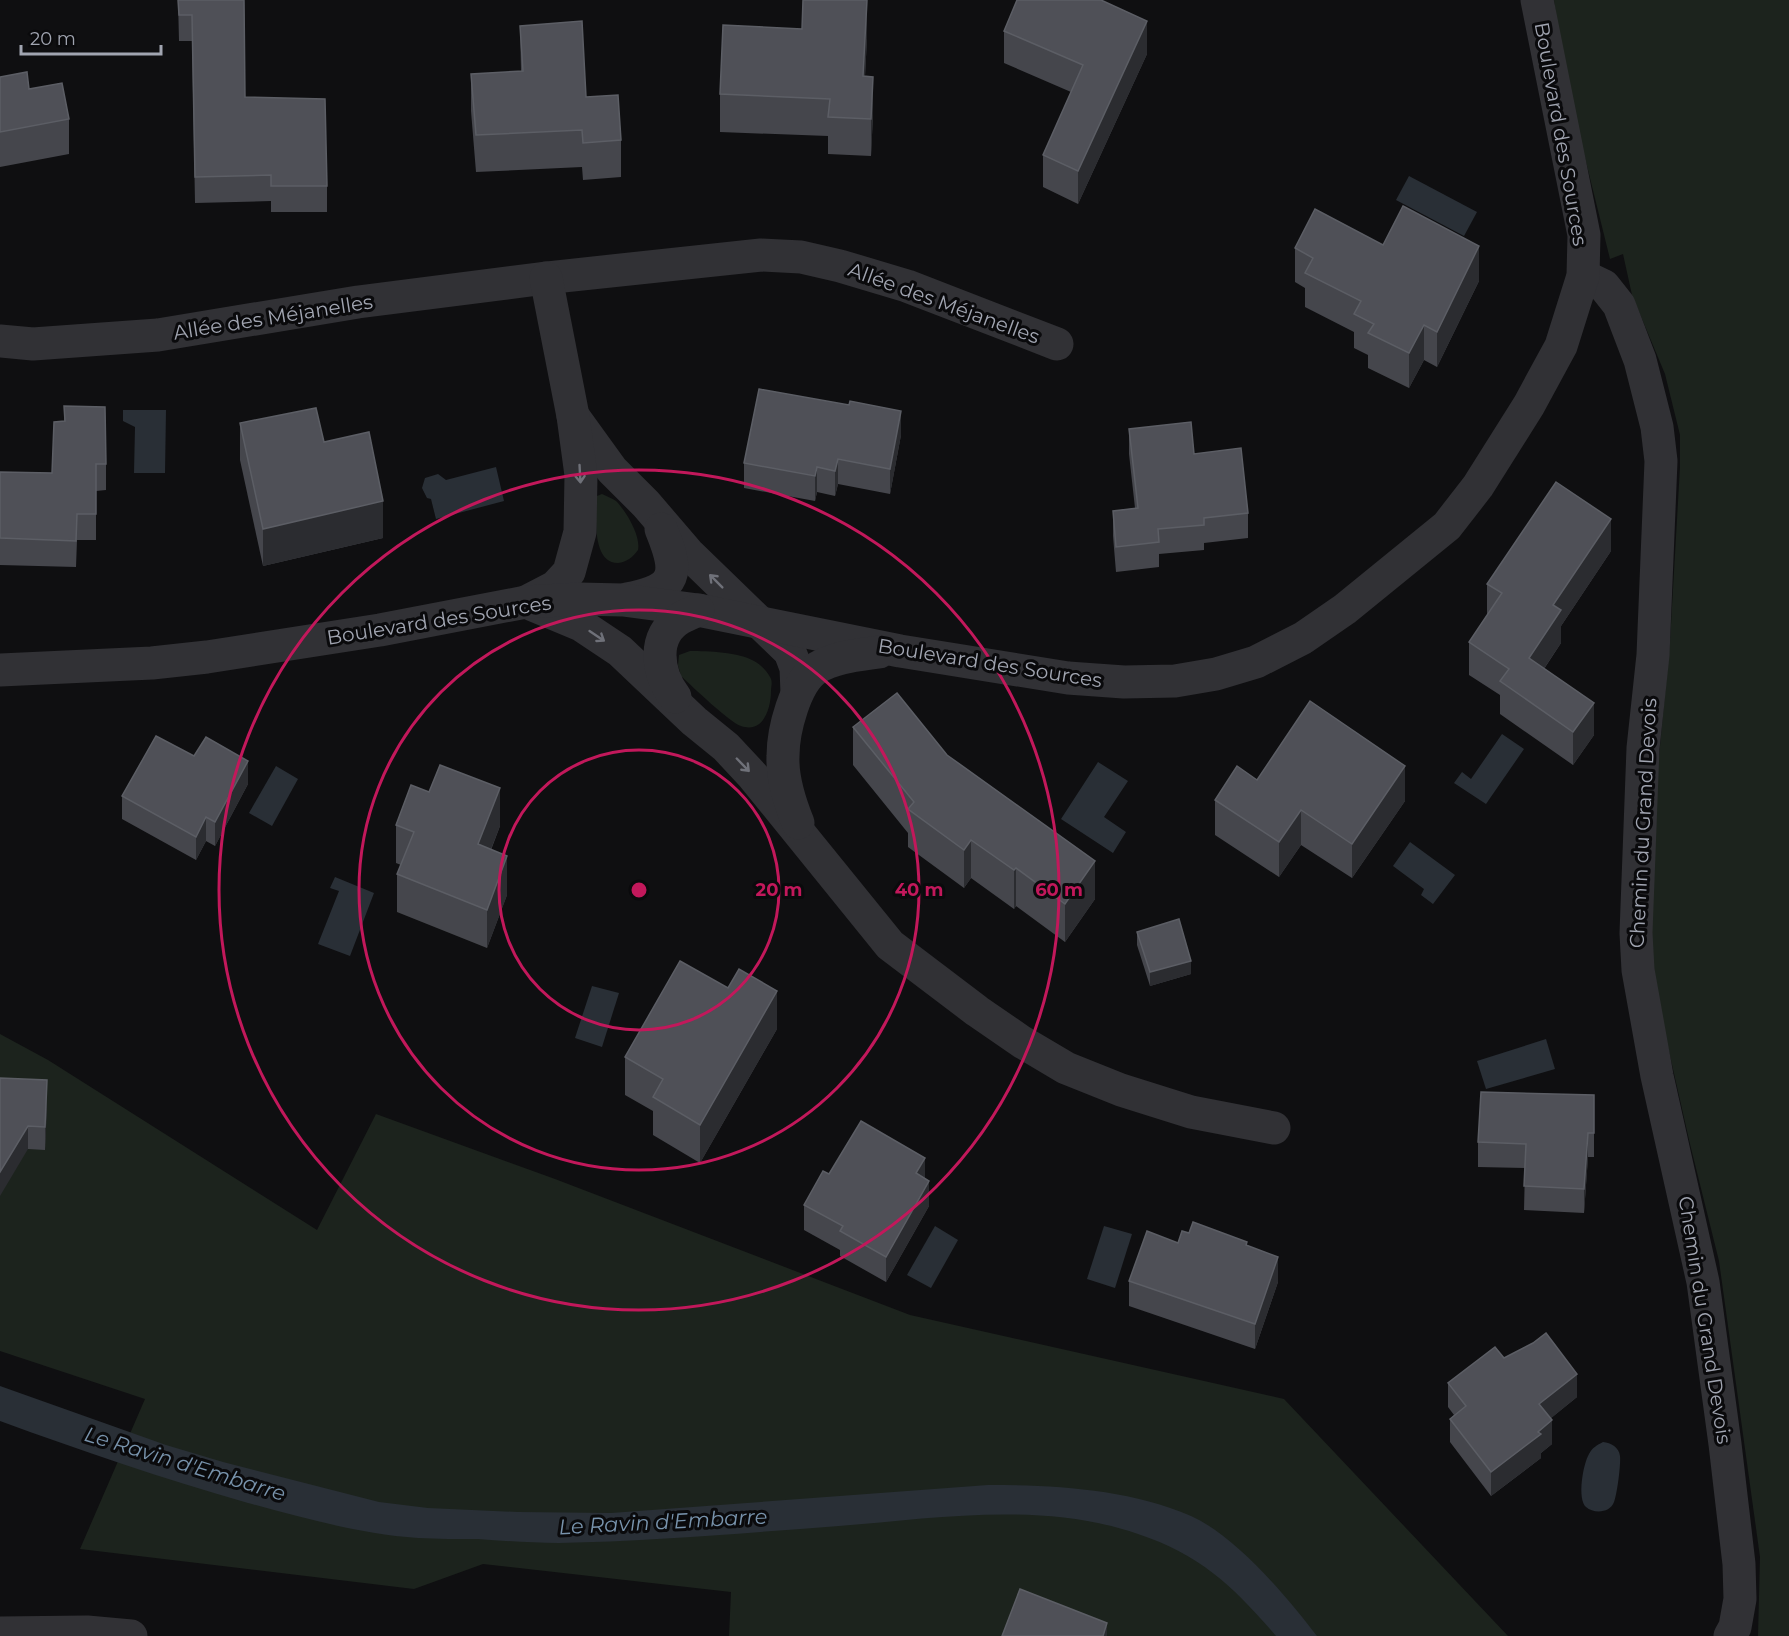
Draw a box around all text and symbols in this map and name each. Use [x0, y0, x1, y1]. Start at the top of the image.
scale bar [21, 18, 160, 56]
street label: Boulevard des Sources [1529, 20, 1593, 248]
text: 20 m [30, 28, 76, 50]
street label: Allée des Méjanelles [845, 257, 1043, 349]
street label: Allée des Méjanelles [172, 289, 375, 345]
one-way arrow [575, 464, 586, 483]
one-way arrow [709, 574, 724, 589]
street label: Boulevard des Sources [325, 590, 553, 650]
one-way arrow [589, 630, 605, 642]
street label: Boulevard des Sources [876, 633, 1104, 693]
street label: Chemin du Grand Devois [1624, 697, 1662, 949]
one-way arrow [736, 758, 750, 773]
text: 20 m [756, 879, 802, 901]
text: 40 m [895, 879, 943, 901]
text: 60 m [1035, 879, 1083, 901]
centre of rings [629, 880, 649, 900]
street label: Chemin du Grand Devois [1674, 1194, 1737, 1446]
water label: Le Ravin d'Embarre [82, 1421, 289, 1506]
water label: Le Ravin d'Embarre [558, 1504, 768, 1539]

